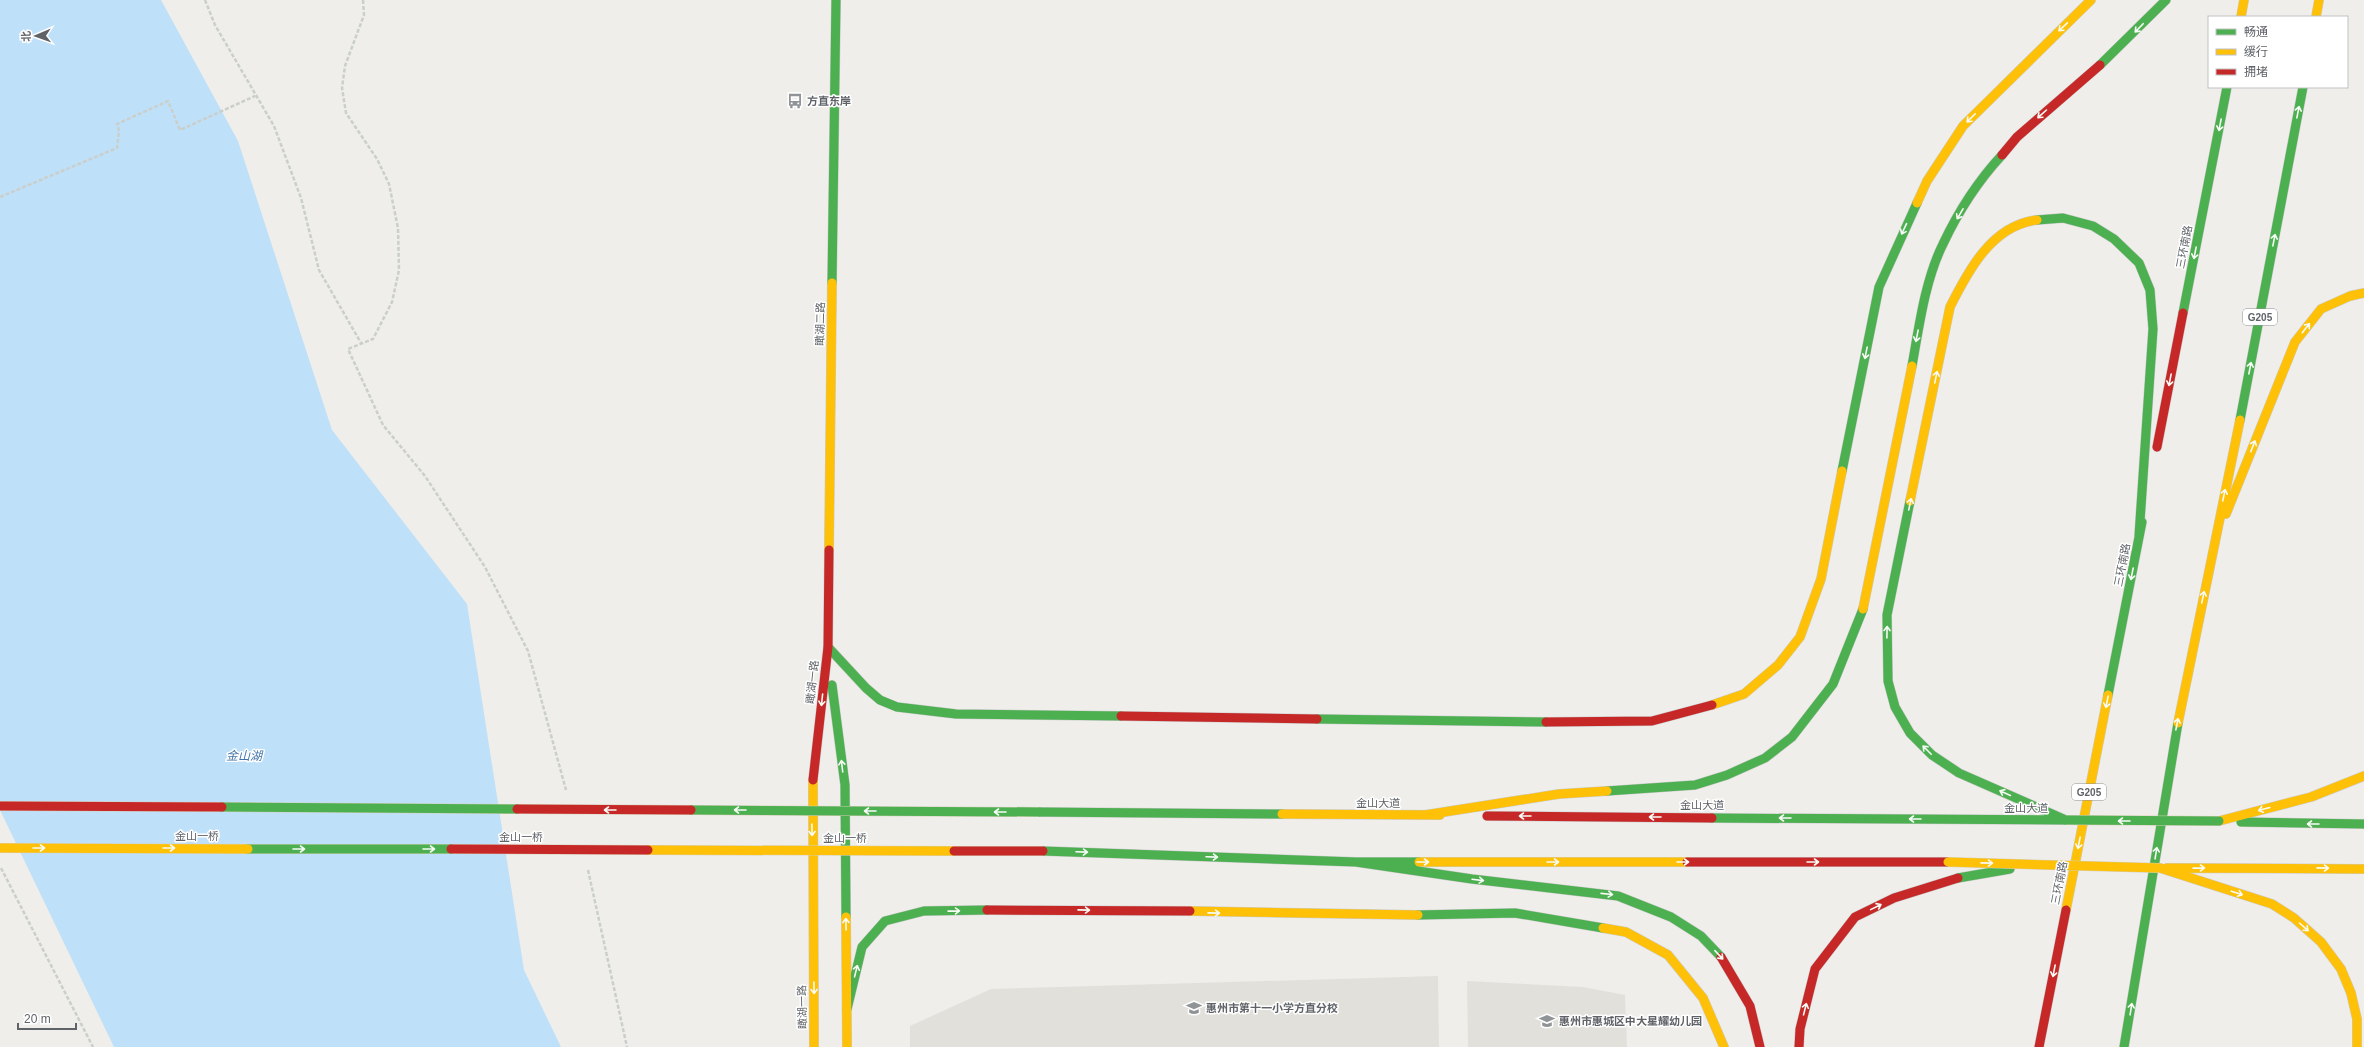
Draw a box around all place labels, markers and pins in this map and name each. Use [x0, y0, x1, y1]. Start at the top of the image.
bus stop icon: 方直东岸 [786, 92, 804, 110]
place label: 方直东岸 [807, 95, 851, 107]
school or university icon: 惠州市第十一小学方直分校 [1185, 999, 1203, 1017]
place label: 惠州市第十一小学方直分校 [1206, 1002, 1338, 1014]
school or university icon: 惠州市惠城区中大星耀幼儿园 [1538, 1012, 1556, 1030]
place label: 惠州市惠城区中大星耀幼儿园 [1559, 1015, 1702, 1027]

